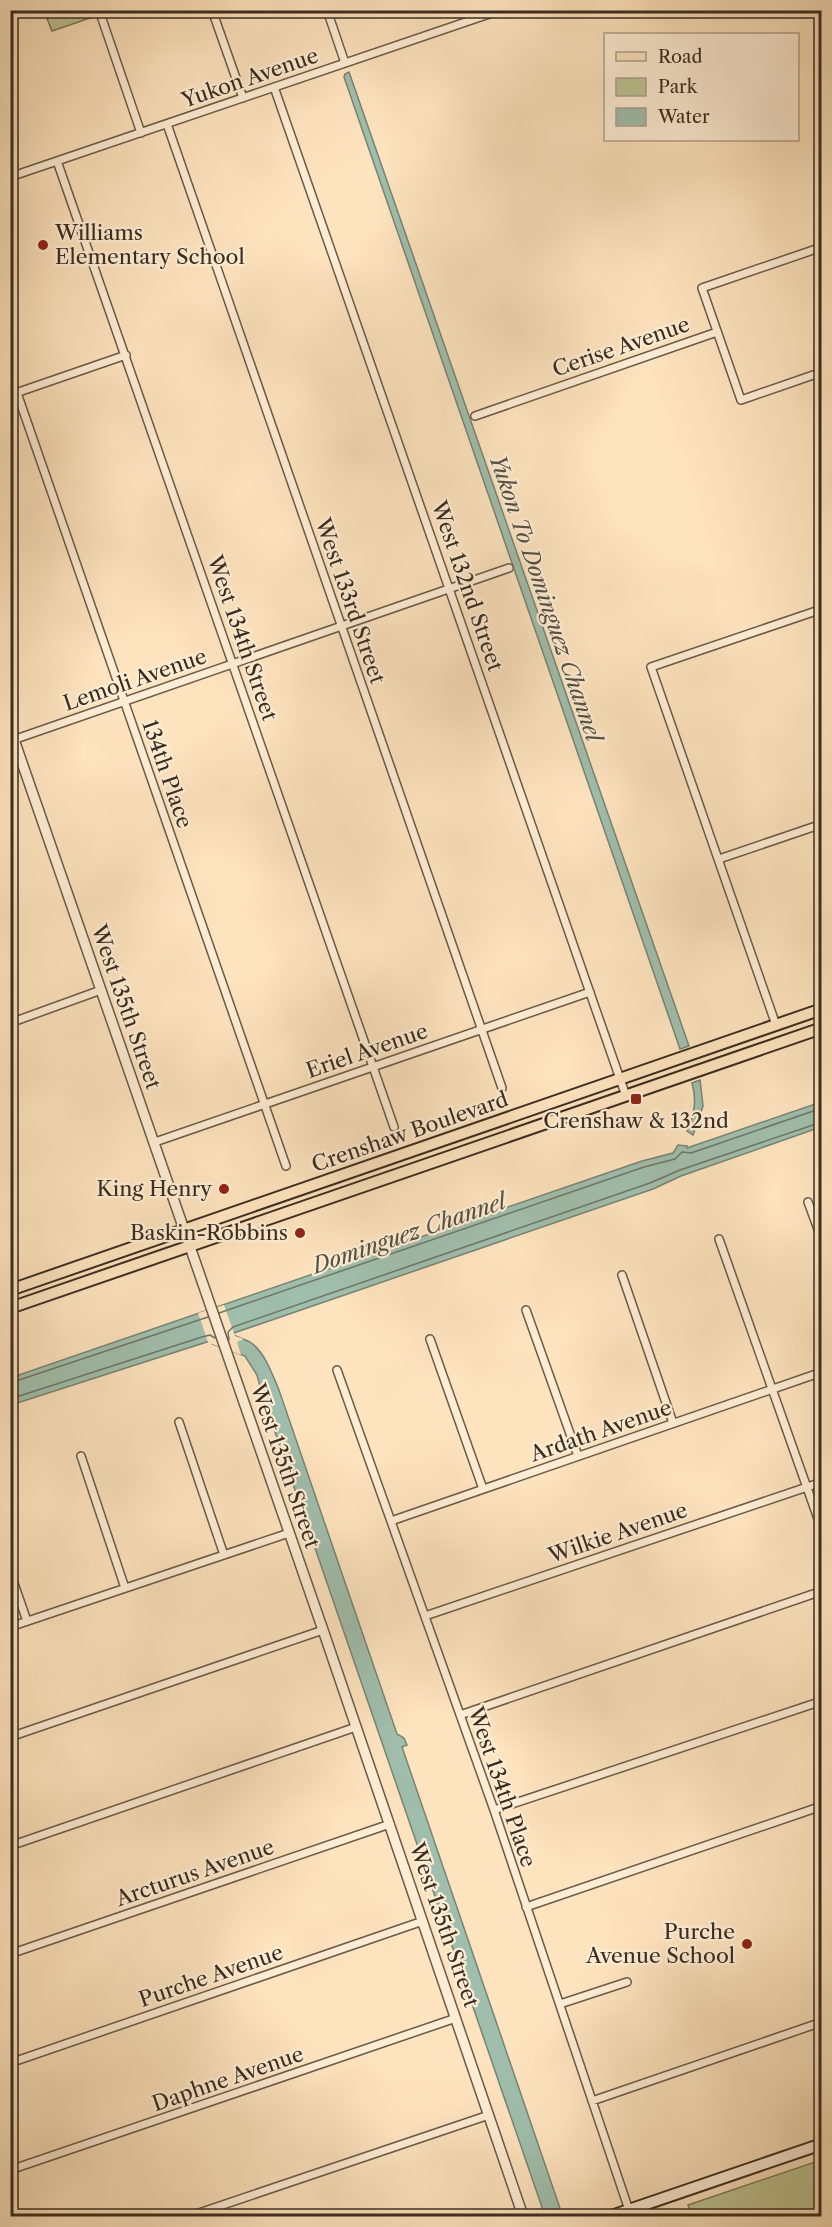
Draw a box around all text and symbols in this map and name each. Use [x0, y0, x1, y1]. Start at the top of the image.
legend [604, 33, 799, 141]
street label: Yukon Avenue [177, 42, 321, 113]
text: Road [658, 46, 703, 68]
text: Park [658, 76, 699, 98]
text: Water [657, 106, 710, 128]
place label: Williams Elementary School [54, 220, 245, 269]
marker: Williams Elementary School [36, 238, 50, 252]
street label: Cerise Avenue [549, 311, 693, 382]
water label: Yukon To Dominguez Channel [484, 451, 608, 748]
street label: West 132nd Street [426, 496, 509, 675]
street label: West 133rd Street [310, 514, 391, 687]
street label: West 134th Street [202, 551, 283, 724]
street label: Lemoli Avenue [60, 643, 210, 716]
street label: 134th Place [137, 717, 198, 831]
street label: West 135th Street [86, 920, 167, 1093]
street label: Eriel Avenue [303, 1018, 431, 1083]
street label: Crenshaw Boulevard [308, 1086, 512, 1177]
marker: Crenshaw & 132nd [629, 1092, 643, 1106]
place label: Crenshaw & 132nd [543, 1108, 729, 1133]
place label: King Henry [96, 1176, 212, 1201]
marker: King Henry [217, 1182, 231, 1196]
water label: Dominguez Channel [307, 1187, 512, 1280]
place label: Baskin-Robbins [130, 1220, 288, 1245]
marker: Baskin-Robbins [293, 1226, 307, 1240]
street label: West 135th Street [245, 1379, 326, 1552]
street label: Ardath Avenue [526, 1395, 675, 1467]
street label: Wilkie Avenue [544, 1497, 691, 1568]
street label: West 134th Place [463, 1703, 542, 1870]
street label: Arcturus Avenue [111, 1834, 277, 1912]
street label: West 135th Street [404, 1838, 485, 2011]
place label: Purche Avenue School [585, 1919, 735, 1968]
marker: Purche Avenue School [740, 1937, 754, 1951]
street label: Purche Avenue [136, 1939, 286, 2012]
street label: Daphne Avenue [149, 2041, 307, 2116]

